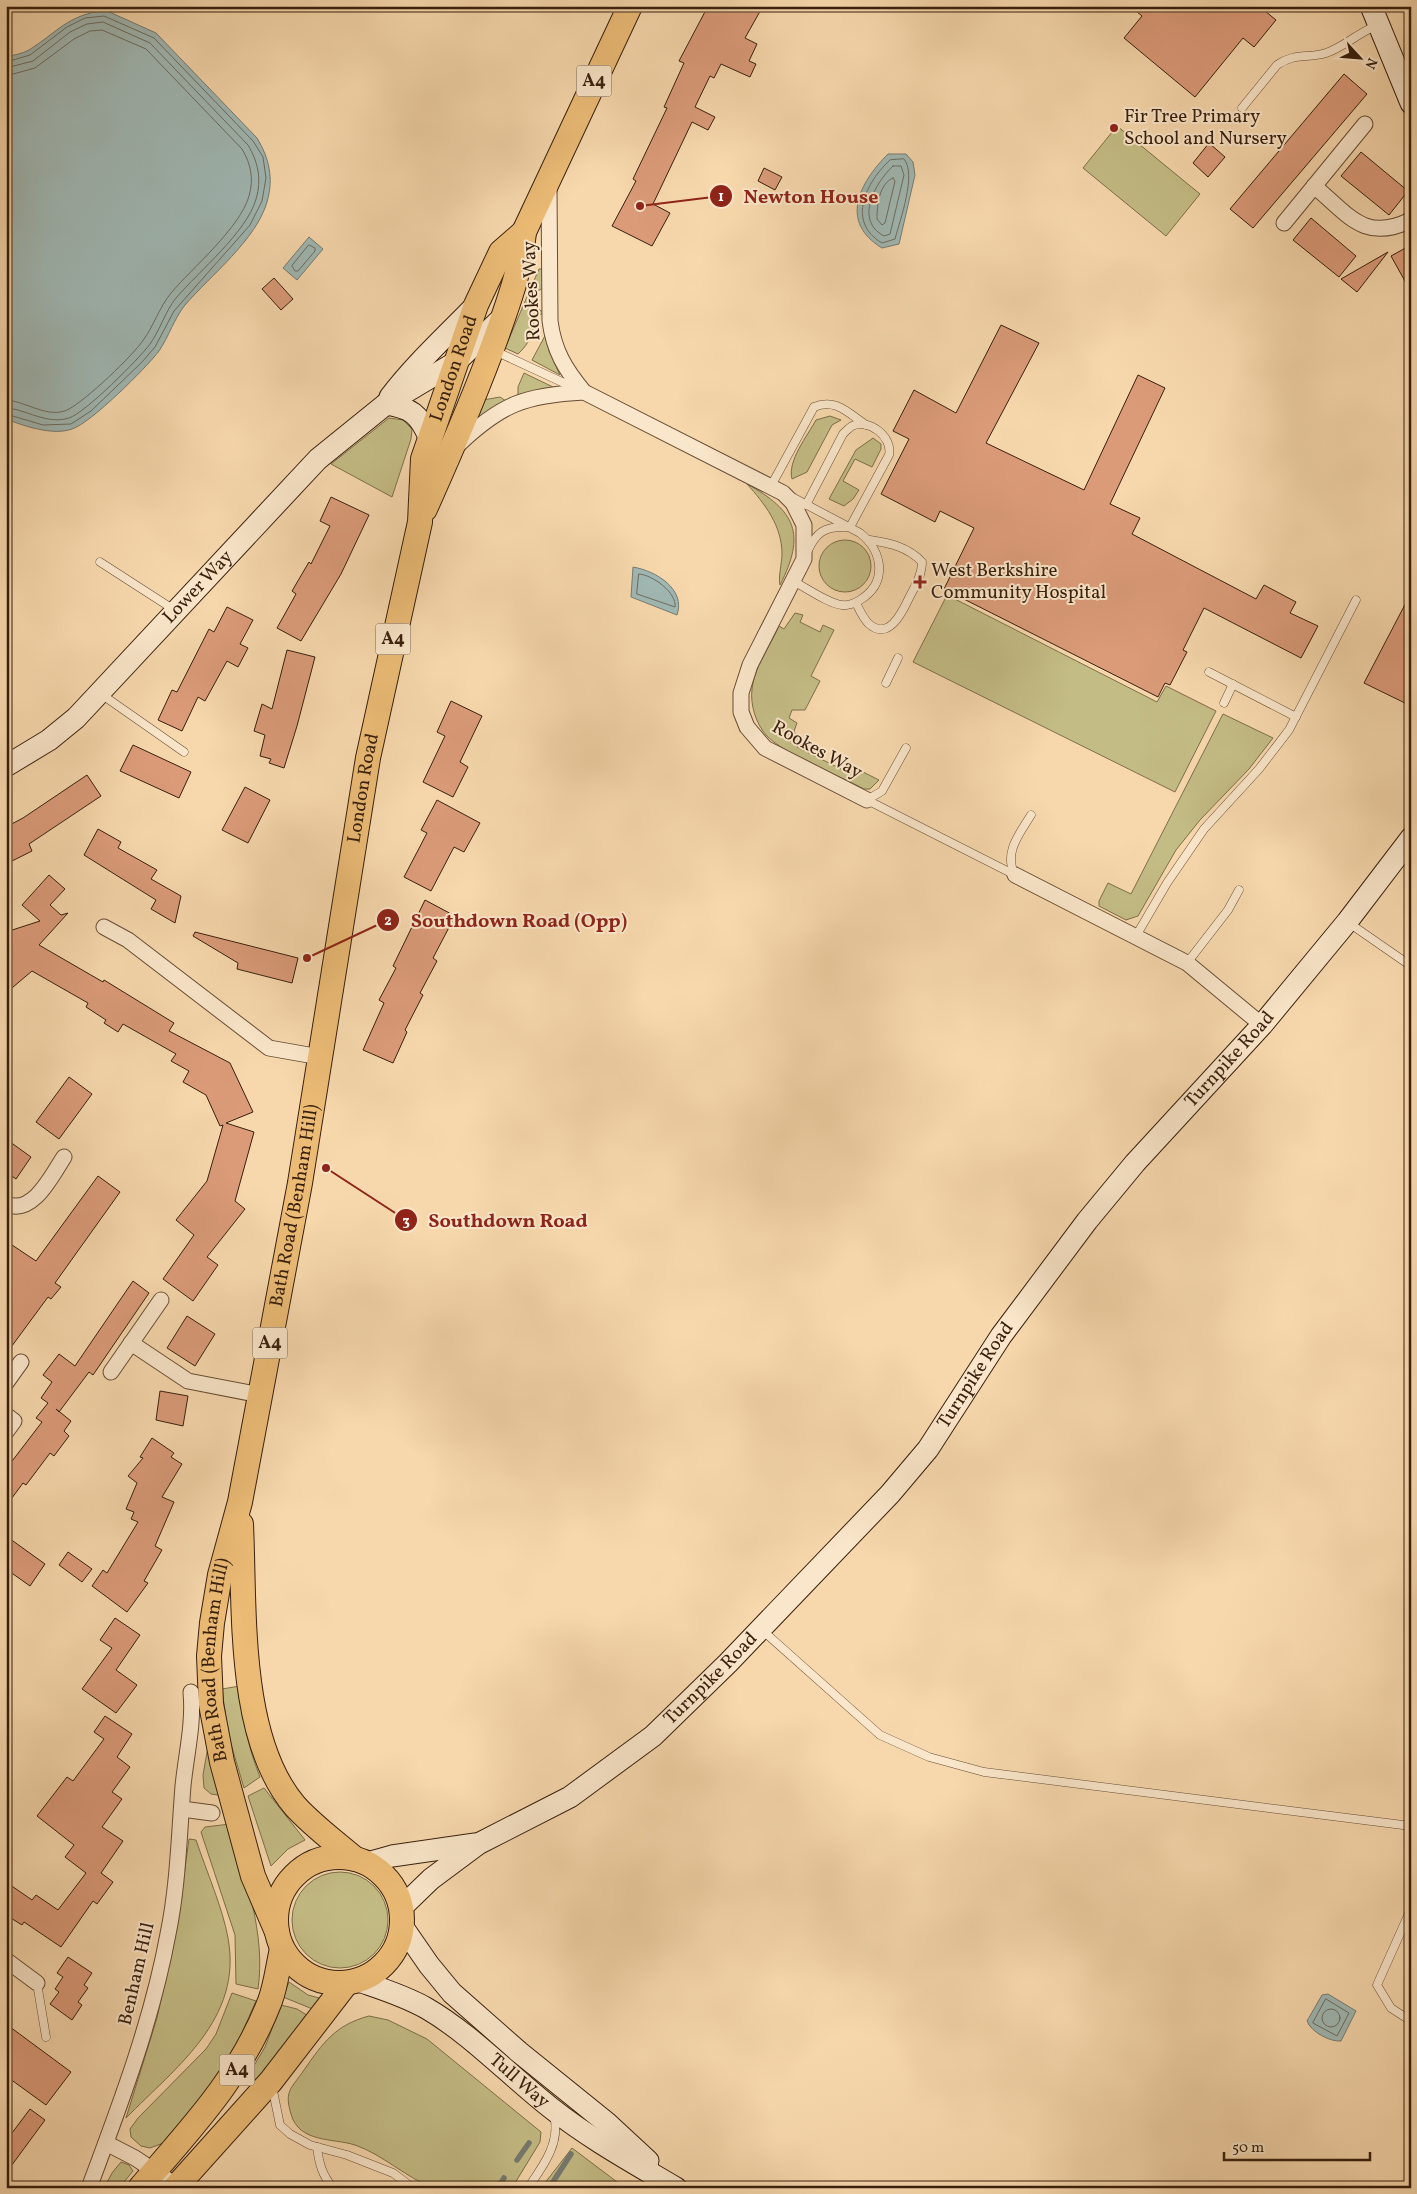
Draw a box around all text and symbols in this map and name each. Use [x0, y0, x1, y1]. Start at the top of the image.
north arrow [1334, 32, 1384, 82]
text: N [1360, 54, 1381, 72]
road number: A4 [576, 66, 612, 96]
place label: Fir Tree Primary School and Nursery [1124, 104, 1287, 152]
marker: Fir Tree Primary School and Nursery [1108, 122, 1120, 134]
callout: Newton House [709, 178, 889, 213]
text: Newton House [744, 184, 878, 212]
text: 1 [718, 187, 724, 208]
street label: Rookes Way [516, 240, 548, 342]
street label: London Road [424, 312, 484, 425]
street label: Lower Way [157, 545, 239, 630]
place label: West Berkshire Community Hospital [931, 558, 1106, 606]
marker: West Berkshire Community Hospital [913, 575, 927, 589]
road number: A4 [376, 624, 410, 654]
street label: Rookes Way [767, 714, 867, 786]
street label: London Road [342, 731, 386, 845]
callout: Southdown Road (Opp) [376, 902, 637, 937]
text: Southdown Road (Opp) [411, 908, 627, 936]
text: 2 [384, 911, 392, 932]
street label: Turnpike Road [1179, 1006, 1281, 1114]
street label: Bath Road (Benham Hill) [264, 1102, 325, 1309]
callout: Southdown Road [394, 1203, 598, 1238]
text: Southdown Road [428, 1208, 588, 1236]
text: 3 [402, 1211, 410, 1232]
street label: Turnpike Road [931, 1317, 1020, 1434]
road number: A4 [252, 1328, 288, 1359]
street label: Bath Road (Benham Hill) [196, 1555, 237, 1764]
street label: Turnpike Road [658, 1627, 764, 1731]
street label: Benham Hill [113, 1920, 162, 2028]
street label: Tull Way [483, 2048, 555, 2115]
road number: A4 [220, 2054, 254, 2086]
scale bar [1224, 2129, 1371, 2161]
text: 50 m [1232, 2138, 1264, 2159]

